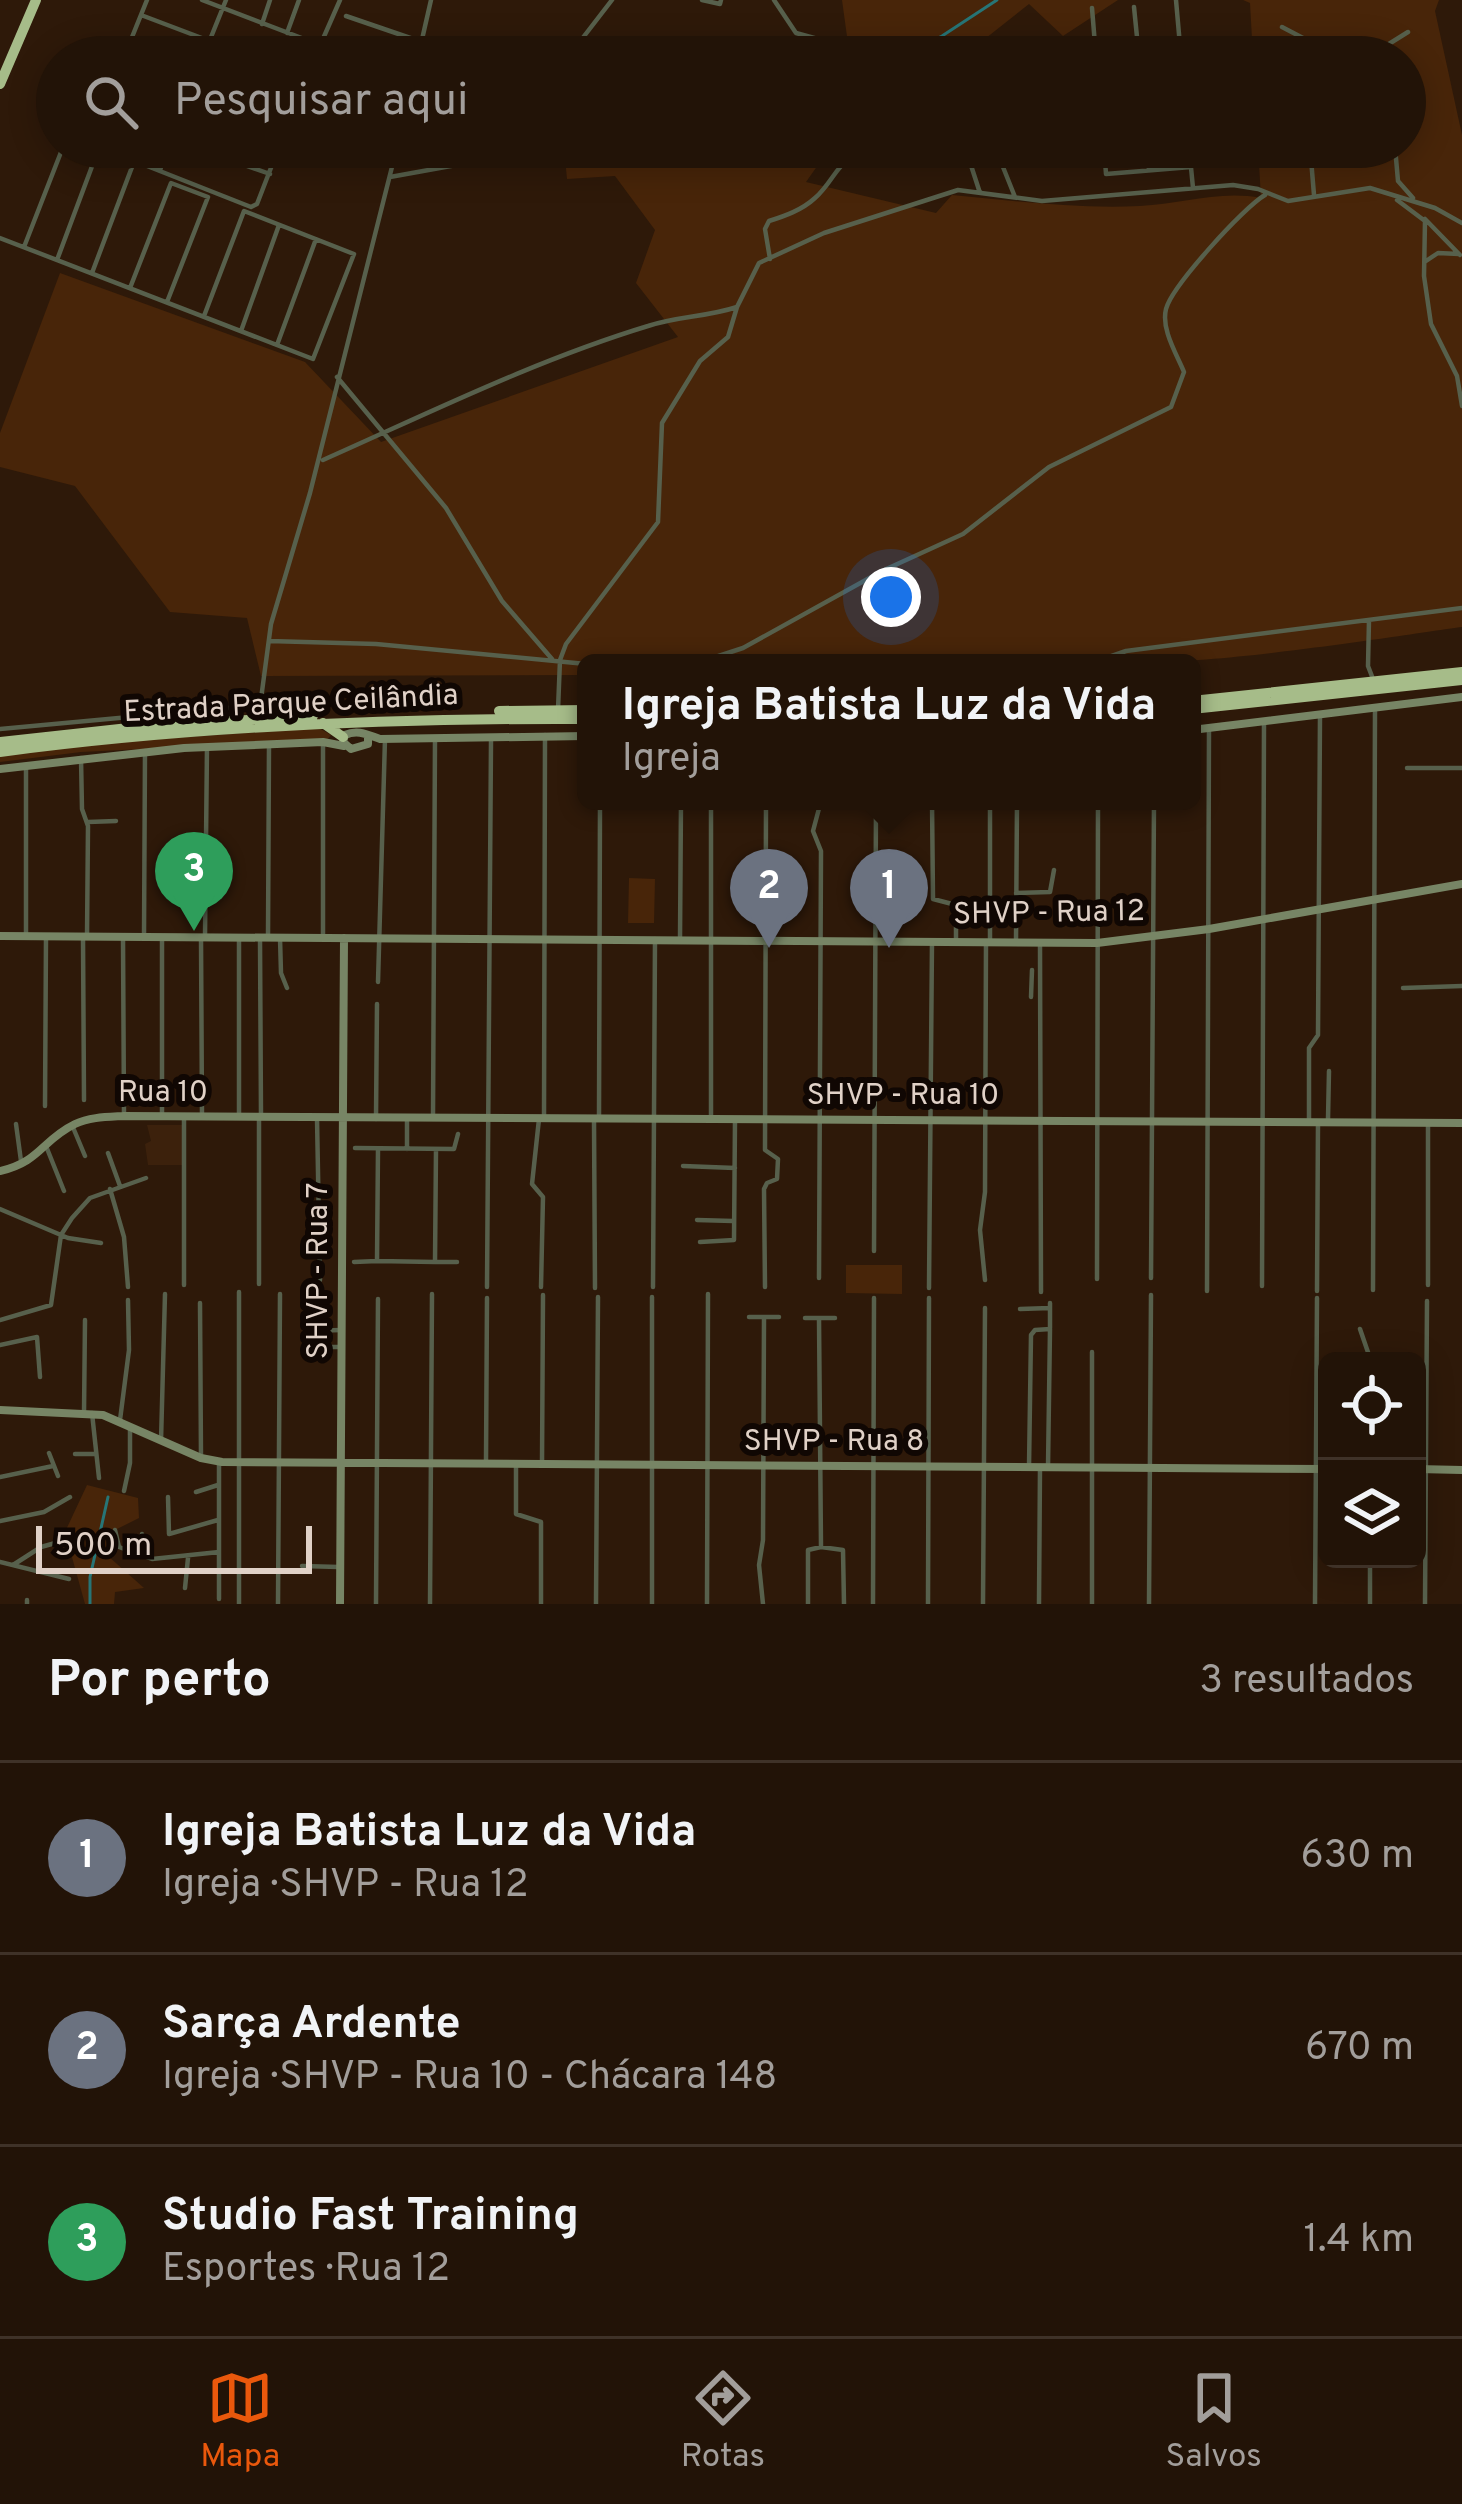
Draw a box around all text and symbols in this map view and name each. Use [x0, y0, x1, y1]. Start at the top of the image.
search box [36, 36, 1426, 168]
icon: search [78, 69, 144, 135]
text: Pesquisar aqui [174, 74, 468, 131]
your location [861, 567, 921, 627]
popup [577, 654, 1201, 810]
street label: Estrada Parque Ceilândia [123, 678, 459, 732]
text: Igreja Batista Luz da Vida [622, 679, 1156, 736]
text: Igreja [622, 736, 721, 785]
pin: 3 [155, 832, 233, 931]
pin: 2 [730, 849, 808, 948]
pin: 1 [850, 849, 928, 948]
street label: SHVP - Rua 12 [953, 894, 1145, 934]
street label: Rua 10 [118, 1075, 208, 1112]
street label: SHVP - Rua 10 [807, 1078, 999, 1115]
street label: SHVP - Rua 7 [301, 1183, 338, 1359]
map controls [1318, 1352, 1426, 1568]
button: locate [1318, 1352, 1426, 1460]
street label: SHVP - Rua 8 [744, 1424, 924, 1461]
button: layers [1318, 1460, 1426, 1568]
scale bar [36, 1520, 312, 1573]
text: 500 m [54, 1526, 152, 1568]
text: Por perto [48, 1650, 271, 1715]
text: 3 resultados [1199, 1658, 1414, 1707]
text: Igreja Batista Luz da Vida [162, 1805, 696, 1862]
text: 1 [79, 1833, 95, 1882]
text: 630 m [1300, 1833, 1414, 1882]
text: Igreja · SHVP - Rua 12 [162, 1862, 529, 1911]
text: Sarça Ardente [162, 1997, 461, 2054]
text: 2 [75, 2025, 99, 2074]
text: 670 m [1305, 2025, 1414, 2074]
text: Igreja · SHVP - Rua 10 - Chácara 148 [162, 2054, 777, 2103]
text: Studio Fast Training [162, 2189, 579, 2246]
text: 3 [75, 2217, 99, 2266]
text: 1.4 km [1304, 2217, 1414, 2266]
text: Esportes · Rua 12 [162, 2246, 450, 2295]
tab: Mapa [200, 2365, 280, 2479]
tab: Rotas [681, 2365, 765, 2479]
tab: Salvos [1166, 2365, 1262, 2479]

